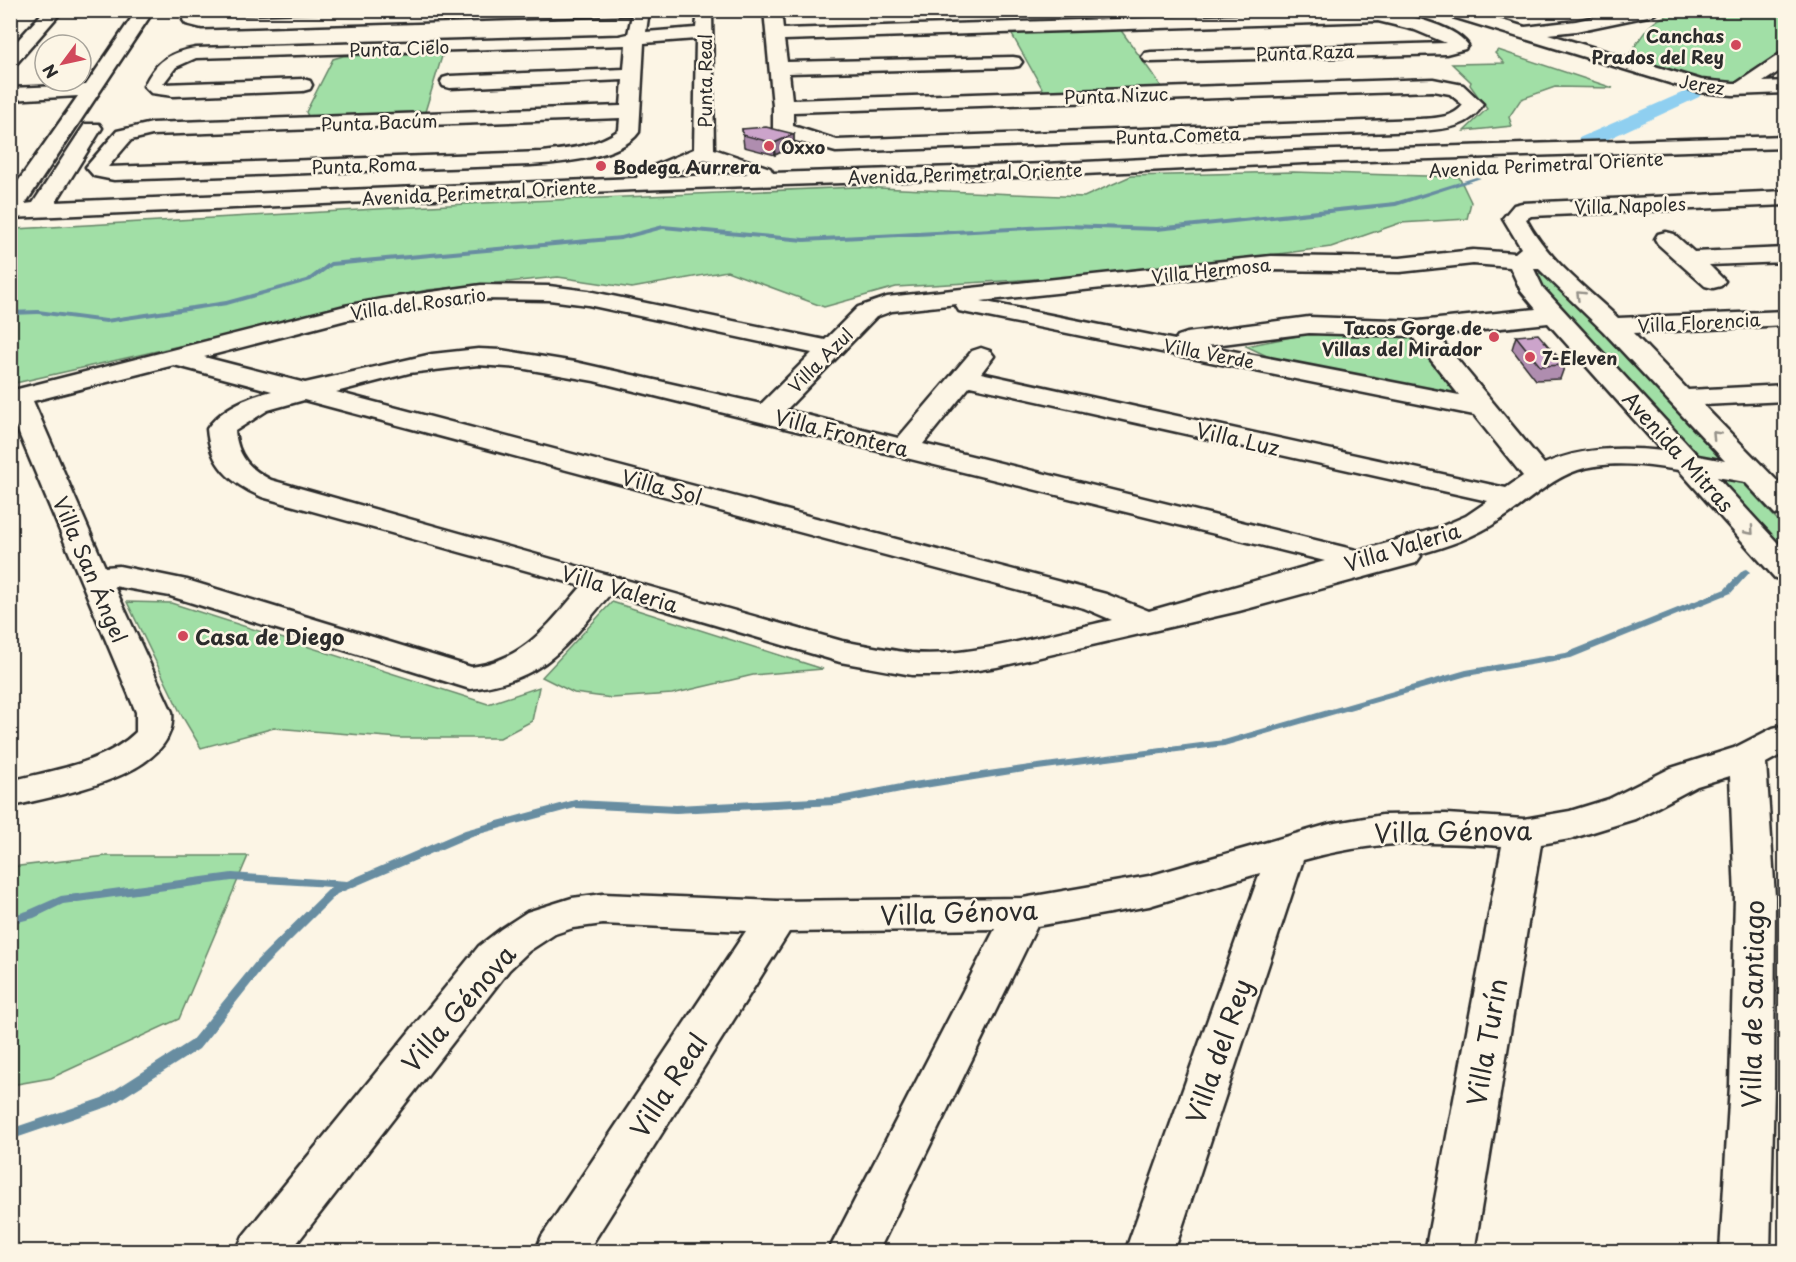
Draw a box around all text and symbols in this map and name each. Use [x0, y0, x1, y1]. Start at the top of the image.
place label: Canchas Prados del Rey [1591, 22, 1724, 70]
north arrow [33, 33, 93, 93]
street label: Punta Cielo [348, 33, 450, 63]
street label: Punta Real [691, 34, 718, 128]
street label: Punta Raza [1255, 37, 1356, 67]
marker: Canchas Prados del Rey [1729, 38, 1743, 52]
text: N [36, 60, 63, 84]
street label: Jerez [1677, 67, 1727, 101]
street label: Punta Nizuc [1063, 80, 1169, 110]
street label: Punta Bacúm [320, 106, 438, 138]
street label: Punta Cometa [1115, 119, 1242, 151]
place label: Oxxo [781, 133, 826, 160]
marker: Oxxo [762, 139, 776, 153]
street label: Avenida Perimetral Oriente [1428, 144, 1664, 184]
street label: Punta Roma [311, 150, 418, 180]
place label: Bodega Aurrera [613, 153, 762, 180]
street label: Avenida Perimetral Oriente [847, 155, 1083, 191]
marker: Bodega Aurrera [594, 159, 608, 173]
street label: Avenida Perimetral Oriente [361, 172, 597, 212]
street label: Villa Napoles [1574, 190, 1686, 220]
street label: Villa Hermosa [1150, 250, 1273, 290]
street label: Villa del Rosario [349, 280, 487, 326]
one-way arrow [1577, 292, 1588, 303]
street label: Villa Florencia [1637, 305, 1761, 339]
place label: Tacos Gorge de Villas del Mirador [1322, 314, 1483, 362]
street label: Villa Azul [781, 321, 859, 399]
marker: Tacos Gorge de Villas del Mirador [1487, 330, 1501, 344]
street label: Villa Verde [1161, 331, 1257, 375]
place label: 7-Eleven [1542, 344, 1617, 371]
marker: 7-Eleven [1523, 350, 1537, 364]
street label: Avenida Mitras [1616, 383, 1742, 519]
street label: Villa Frontera [772, 400, 913, 464]
street label: Villa Luz [1193, 413, 1283, 463]
one-way arrow [1712, 432, 1723, 442]
street label: Villa Sol [618, 460, 706, 512]
street label: Villa San Ángel [46, 491, 136, 647]
street label: Villa Valeria [1340, 513, 1465, 579]
one-way arrow [1743, 524, 1754, 535]
street label: Villa Valeria [558, 556, 683, 620]
place label: Casa de Diego [195, 620, 344, 652]
marker: Casa de Diego [176, 629, 190, 643]
street label: Villa Génova [1374, 810, 1532, 852]
street label: Villa Génova [879, 890, 1039, 934]
street label: Villa de Santiago [1731, 900, 1773, 1108]
street label: Villa Génova [392, 936, 525, 1080]
street label: Villa del Rey [1175, 973, 1261, 1129]
street label: Villa Turín [1456, 975, 1516, 1109]
street label: Villa Real [620, 1025, 716, 1145]

